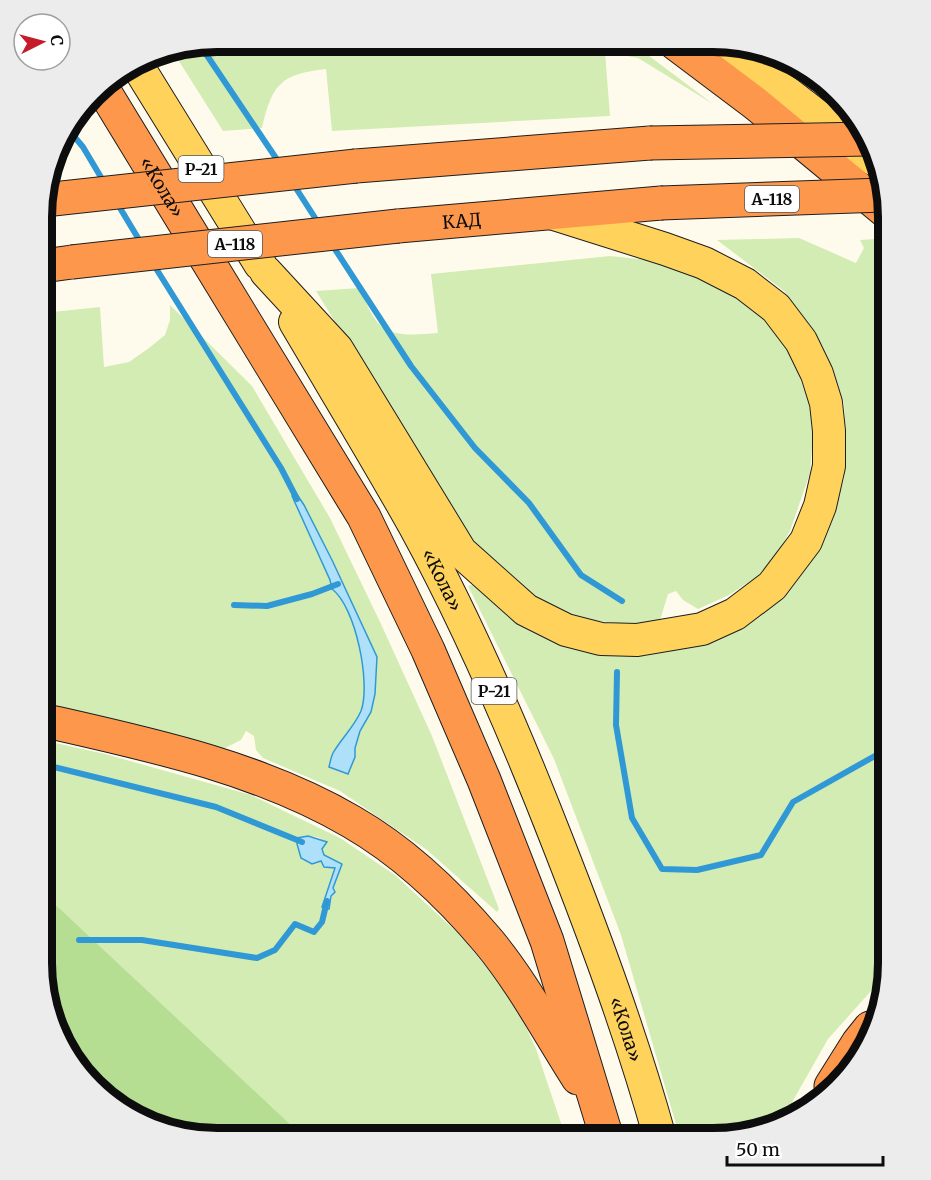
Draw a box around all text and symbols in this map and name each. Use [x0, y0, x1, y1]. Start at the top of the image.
north arrow [12, 12, 72, 72]
text: С [46, 34, 67, 47]
street label: «Кола» [135, 152, 190, 221]
road number: Р-21 [178, 156, 224, 182]
road number: А-118 [745, 186, 799, 212]
street label: КАД [441, 207, 482, 234]
road number: А-118 [208, 231, 262, 257]
street label: «Кола» [417, 544, 468, 615]
road number: Р-21 [472, 678, 516, 704]
street label: «Кола» [605, 994, 648, 1065]
scale bar [727, 1129, 883, 1167]
text: 50 m [736, 1138, 780, 1161]

